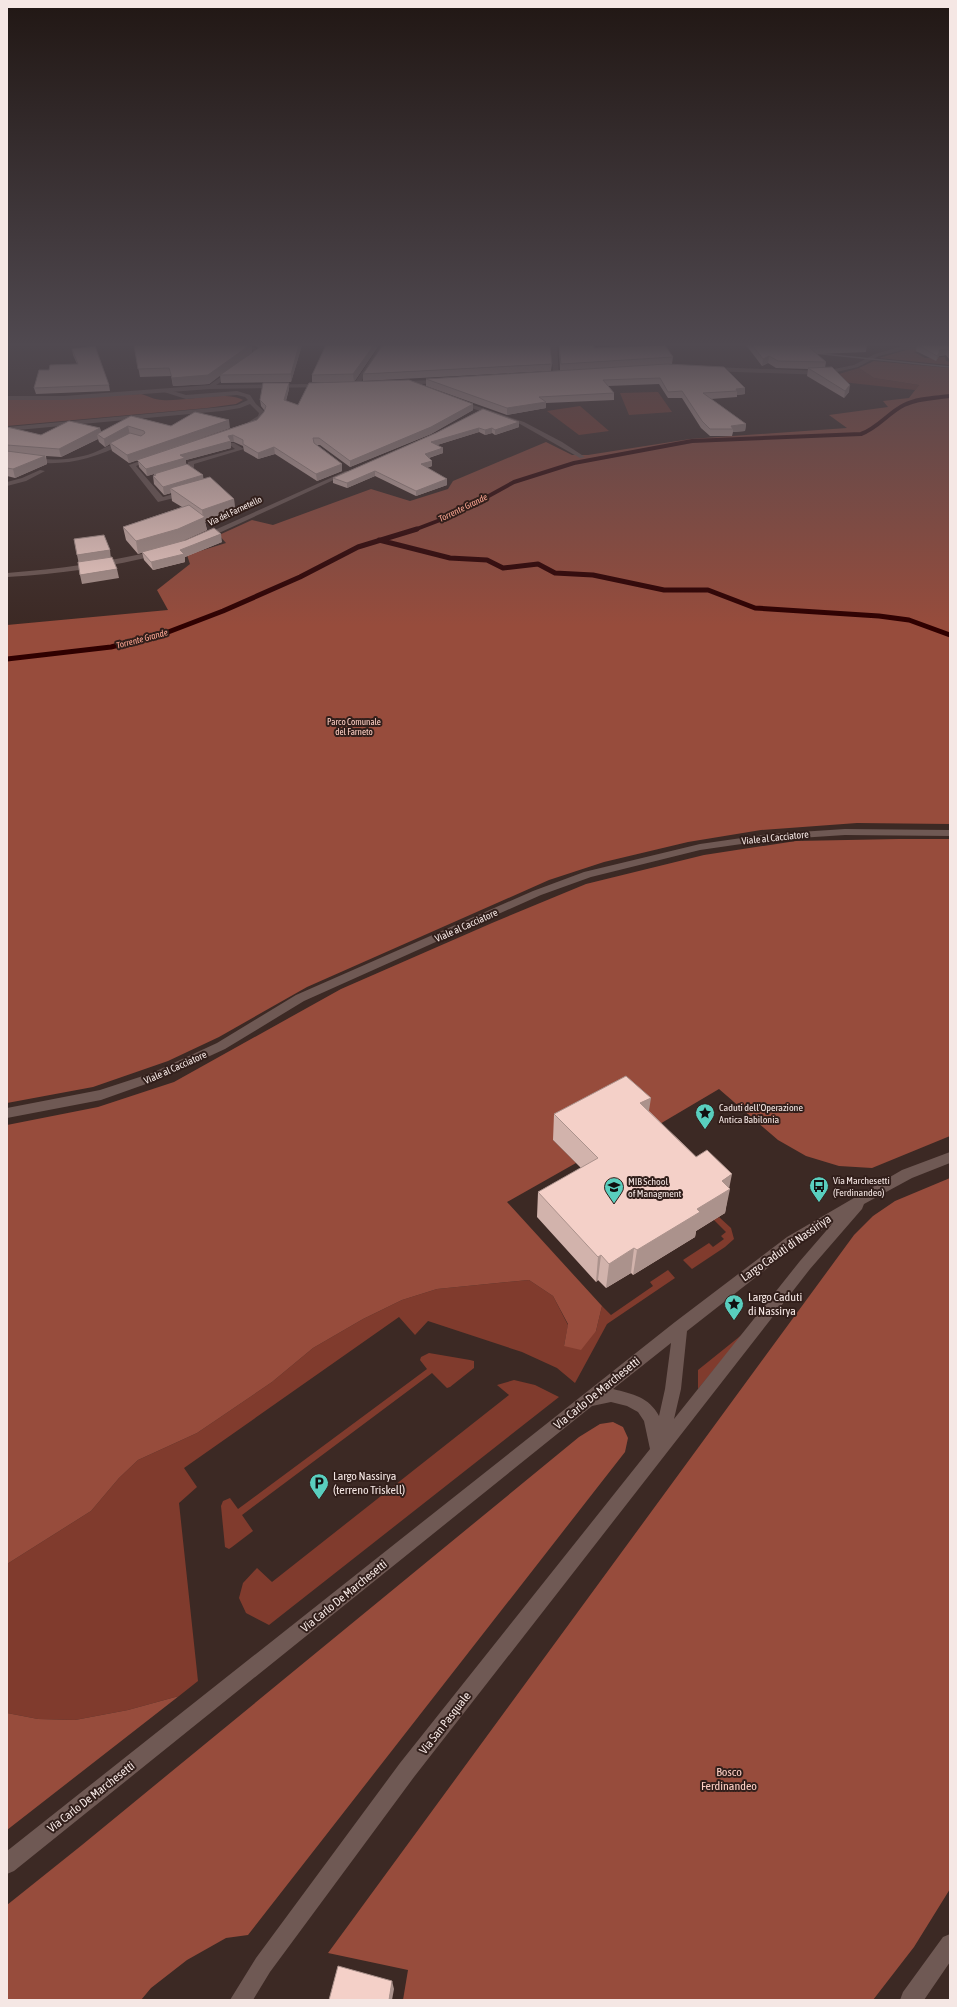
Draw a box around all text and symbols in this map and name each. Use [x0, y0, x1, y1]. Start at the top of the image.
water label: Torrente Grande [437, 492, 489, 524]
street label: Via del Farnetello [207, 494, 263, 528]
water label: Torrente Grande [115, 627, 169, 651]
park label: Parco Comunale del Farneto [327, 717, 381, 737]
street label: Viale al Cacciatore [741, 828, 810, 846]
street label: Viale al Cacciatore [433, 907, 500, 944]
street label: Viale al Cacciatore [142, 1049, 209, 1086]
place icon: Caduti dell'Operazione Antica Babilonia [694, 1102, 716, 1130]
place label: Caduti dell'Operazione Antica Babilonia [719, 1102, 803, 1125]
bus stop icon: Via Marchesetti (Ferdinandeo) [808, 1175, 830, 1203]
place label: Via Marchesetti (Ferdinandeo) [833, 1175, 890, 1198]
school or university icon: MIB School of Managment [603, 1176, 625, 1204]
place label: MIB School of Managment [628, 1176, 682, 1199]
street label: Largo Caduti di Nassiriya [738, 1212, 834, 1284]
place label: Largo Caduti di Nassirya [748, 1290, 802, 1318]
place icon: Largo Caduti di Nassirya [723, 1293, 745, 1321]
street label: Via Carlo De Marchesetti [551, 1354, 643, 1432]
place label: Largo Nassirya (terreno Triskell) [333, 1469, 405, 1497]
parking icon: Largo Nassirya (terreno Triskell) [308, 1472, 330, 1500]
street label: Via Carlo De Marchesetti [298, 1557, 390, 1635]
street label: Via San Pasquale [416, 1689, 474, 1757]
street label: Via Carlo De Marchesetti [45, 1759, 137, 1835]
park label: Bosco Ferdinandeo [701, 1765, 757, 1793]

